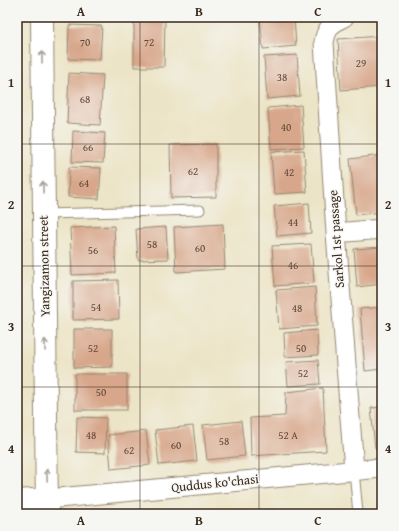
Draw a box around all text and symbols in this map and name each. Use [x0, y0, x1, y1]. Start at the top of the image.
text: A [77, 2, 86, 21]
text: B [195, 2, 203, 21]
text: C [314, 2, 322, 21]
house number: 70 [80, 34, 90, 50]
house number: 72 [144, 34, 154, 50]
one-way arrow [38, 51, 46, 64]
house number: 29 [356, 55, 366, 71]
house number: 38 [277, 69, 287, 85]
text: 1 [8, 73, 14, 92]
text: 1 [385, 73, 391, 92]
house number: 68 [80, 91, 90, 107]
house number: 40 [281, 119, 291, 135]
house number: 66 [83, 139, 93, 155]
house number: 62 [188, 163, 198, 179]
house number: 42 [284, 164, 294, 180]
house number: 64 [79, 175, 89, 191]
one-way arrow [39, 181, 47, 194]
street label: Sarkol 1st passage [323, 189, 349, 289]
text: 2 [8, 195, 15, 214]
text: 2 [385, 195, 392, 214]
house number: 44 [288, 214, 298, 230]
street label: Yangizamon street [34, 215, 54, 317]
house number: 58 [147, 236, 157, 252]
house number: 60 [195, 240, 205, 256]
house number: 56 [88, 242, 98, 258]
house number: 46 [288, 257, 298, 273]
house number: 54 [91, 299, 101, 315]
house number: 48 [292, 300, 302, 316]
text: 3 [8, 317, 14, 336]
text: 3 [385, 317, 391, 336]
one-way arrow [41, 339, 49, 352]
house number: 52 [88, 340, 98, 356]
house number: 50 [296, 340, 306, 356]
house number: 52 [298, 365, 308, 381]
house number: 50 [96, 384, 106, 400]
house number: 48 [86, 427, 96, 443]
house number: 52 A [278, 427, 298, 443]
house number: 58 [219, 433, 229, 449]
house number: 60 [171, 437, 181, 453]
text: 4 [8, 439, 15, 458]
text: 4 [385, 439, 392, 458]
house number: 62 [124, 442, 134, 458]
one-way arrow [43, 469, 51, 482]
street label: Quddus ko'chasi [170, 469, 260, 497]
text: A [77, 511, 86, 530]
text: B [195, 511, 203, 530]
text: C [314, 511, 322, 530]

